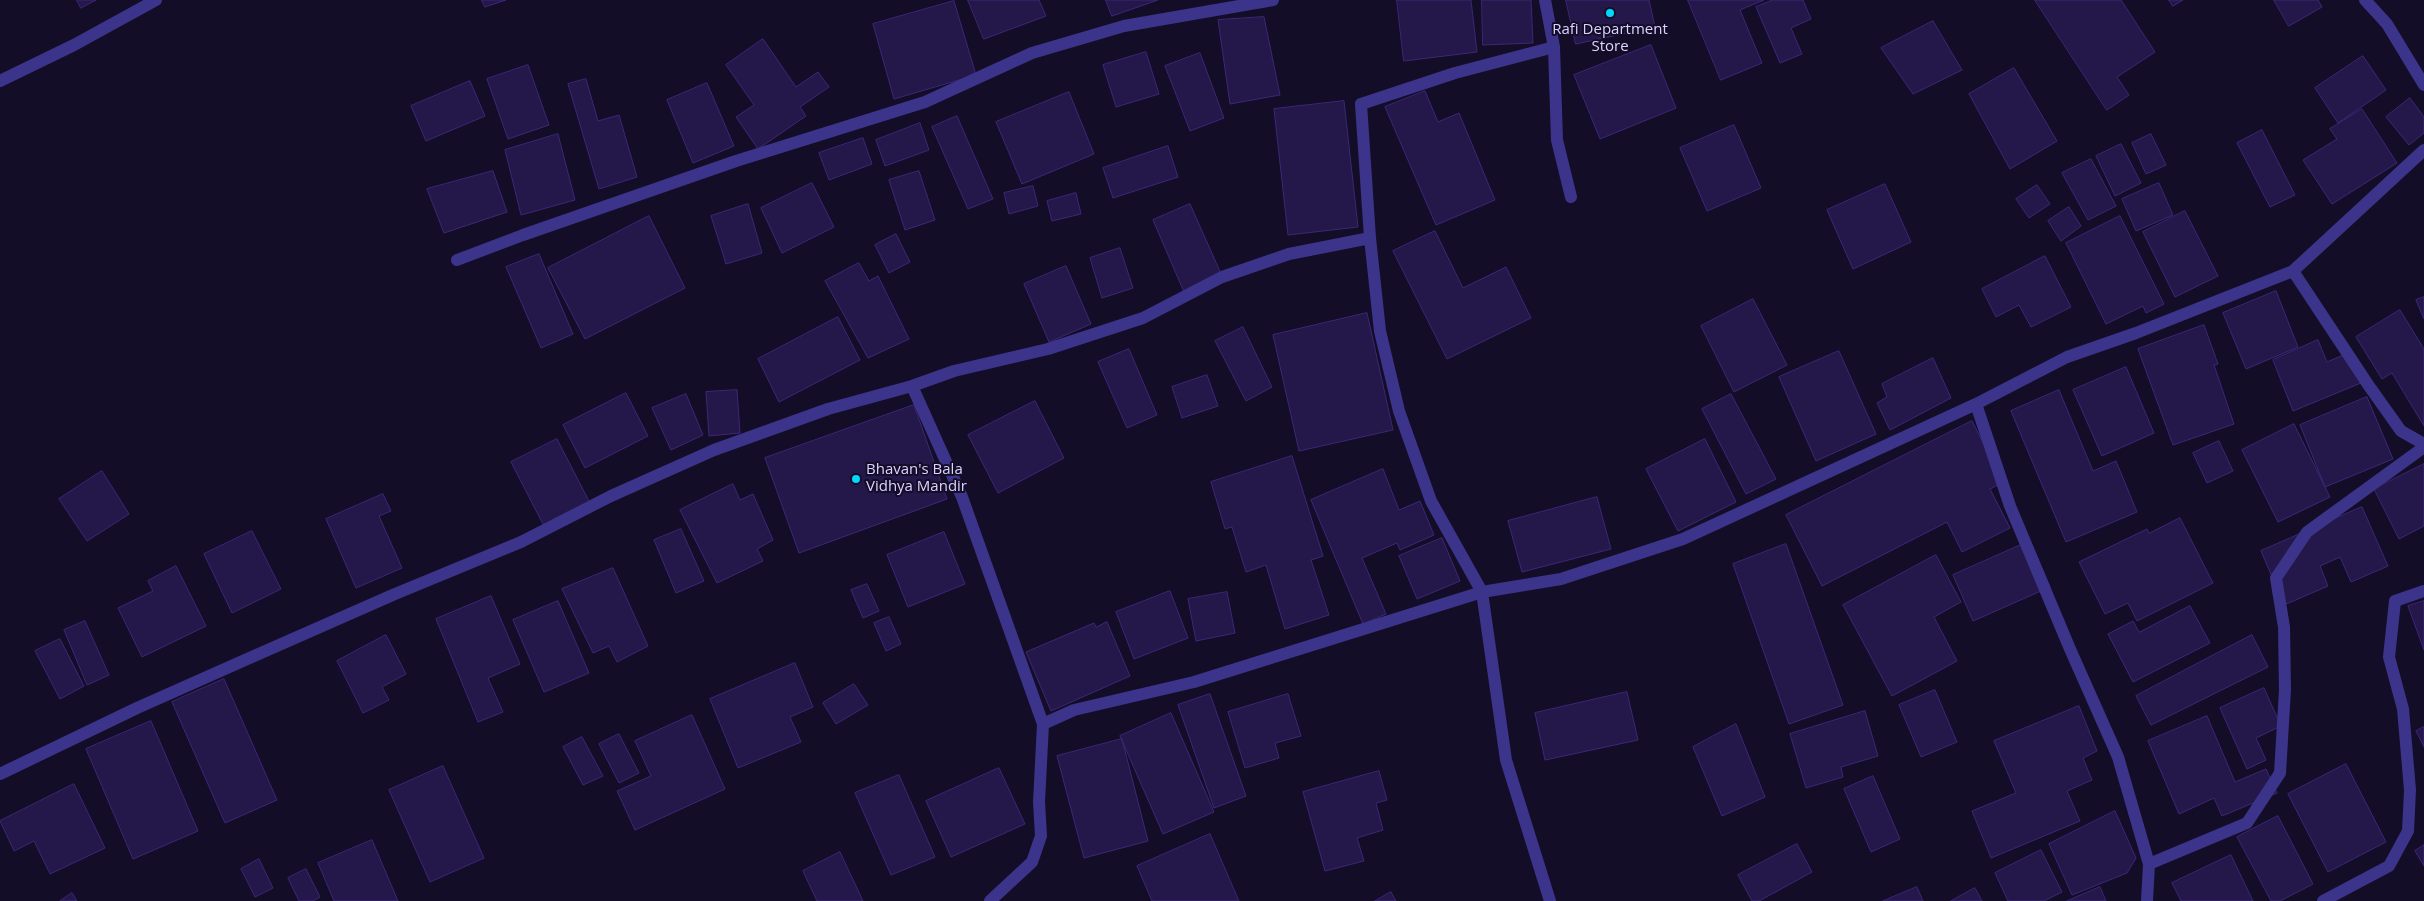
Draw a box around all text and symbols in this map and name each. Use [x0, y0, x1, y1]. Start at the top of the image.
marker: Rafi Department Store [1604, 7, 1616, 19]
place label: Rafi Department Store [1552, 21, 1668, 56]
place label: Bhavan's Bala Vidhya Mandir [866, 461, 967, 496]
marker: Bhavan's Bala Vidhya Mandir [850, 473, 862, 485]

